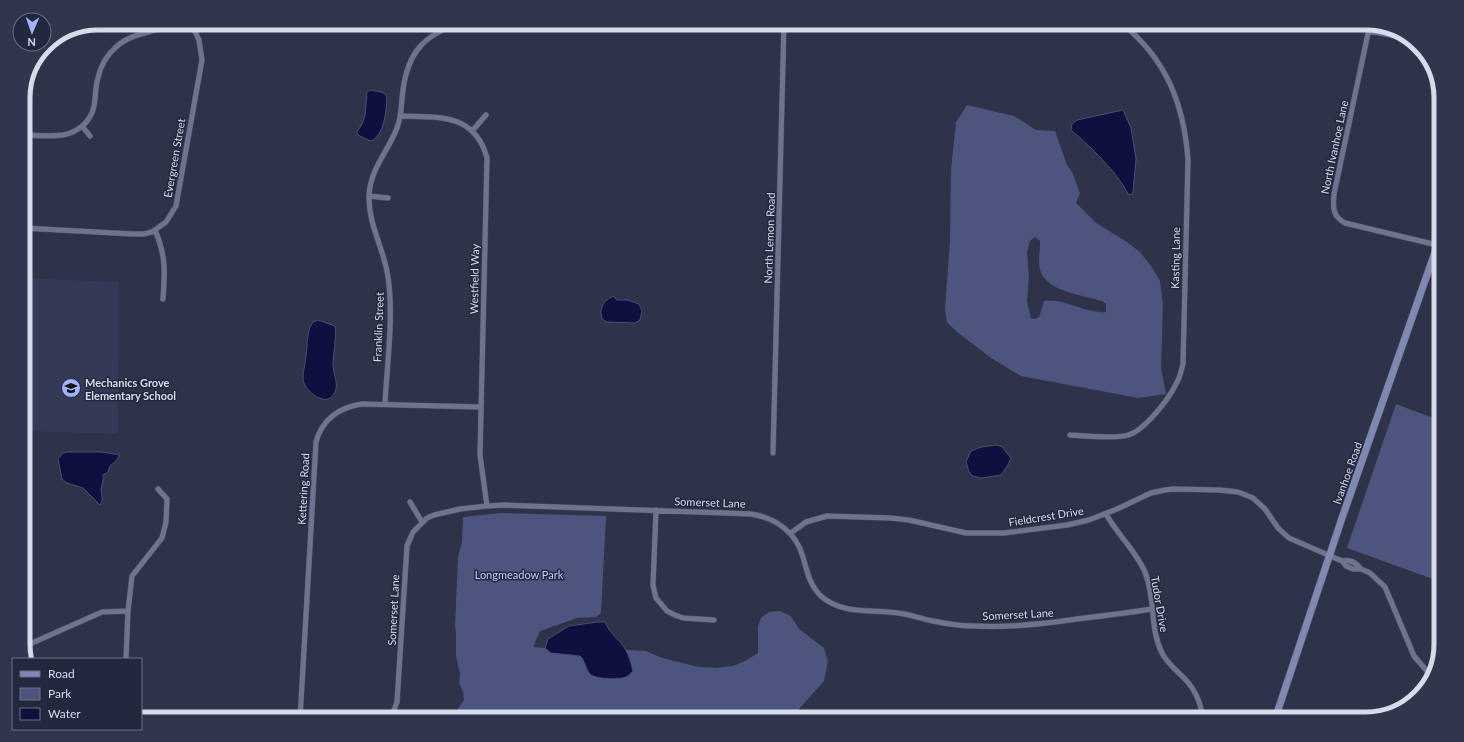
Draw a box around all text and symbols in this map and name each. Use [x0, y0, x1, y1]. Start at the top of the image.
north arrow [12, 12, 52, 52]
text: N [27, 36, 36, 49]
street label: North Ivanhoe Lane [1318, 99, 1350, 195]
street label: Evergreen Street [161, 117, 187, 199]
street label: North Lemon Road [761, 192, 777, 284]
street label: Kasting Lane [1168, 227, 1182, 289]
street label: Westfield Way [467, 243, 481, 314]
street label: Franklin Street [370, 292, 386, 362]
place label: Mechanics Grove Elementary School [85, 376, 176, 402]
school or university icon: Mechanics Grove Elementary School [60, 377, 82, 399]
street label: Ivanhoe Road [1330, 440, 1364, 506]
street label: Kettering Road [295, 453, 311, 525]
street label: Somerset Lane [674, 494, 746, 510]
street label: Fieldcrest Drive [1007, 504, 1085, 528]
park label: Longmeadow Park [475, 568, 564, 581]
street label: Somerset Lane [385, 574, 401, 646]
street label: Tudor Drive [1149, 575, 1171, 633]
street label: Somerset Lane [982, 606, 1054, 622]
legend [12, 658, 142, 730]
text: Road [48, 666, 75, 681]
text: Park [48, 686, 72, 701]
text: Water [48, 706, 81, 721]

